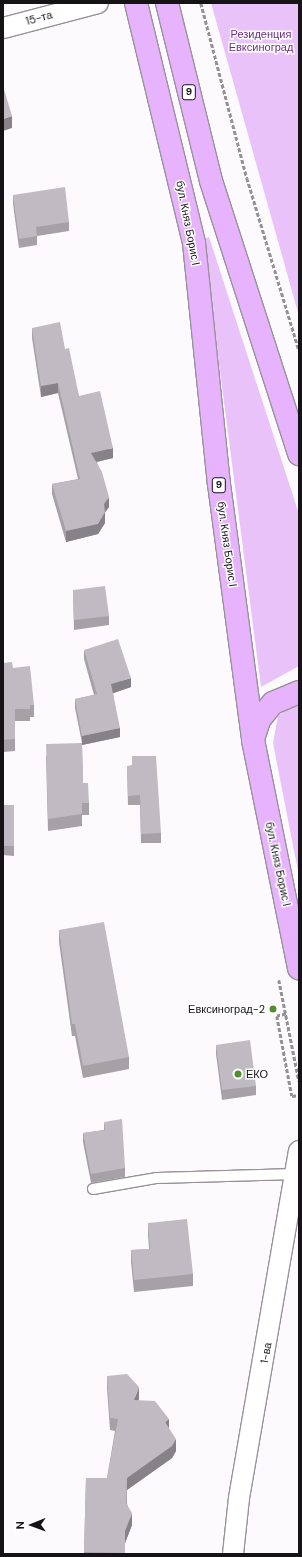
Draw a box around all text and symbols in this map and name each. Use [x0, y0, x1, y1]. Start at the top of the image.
street label: 15-та [24, 8, 54, 28]
park label: Резиденция Евксиноград [229, 28, 293, 54]
road number: 9 [181, 84, 197, 100]
street label: бул. Княз Борис I [173, 180, 203, 266]
road number: 9 [211, 477, 227, 493]
street label: бул. Княз Борис I [214, 501, 240, 587]
street label: бул. Княз Борис I [263, 821, 293, 907]
place label: Евксиноград-2 [188, 1002, 265, 1016]
marker: Евксиноград-2 [268, 1004, 278, 1014]
place label: ЕКО [246, 1067, 268, 1081]
marker: ЕКО [233, 1069, 243, 1079]
street label: 1-ва [258, 1341, 274, 1365]
north arrow [12, 1505, 52, 1545]
text: N [13, 1521, 27, 1529]

